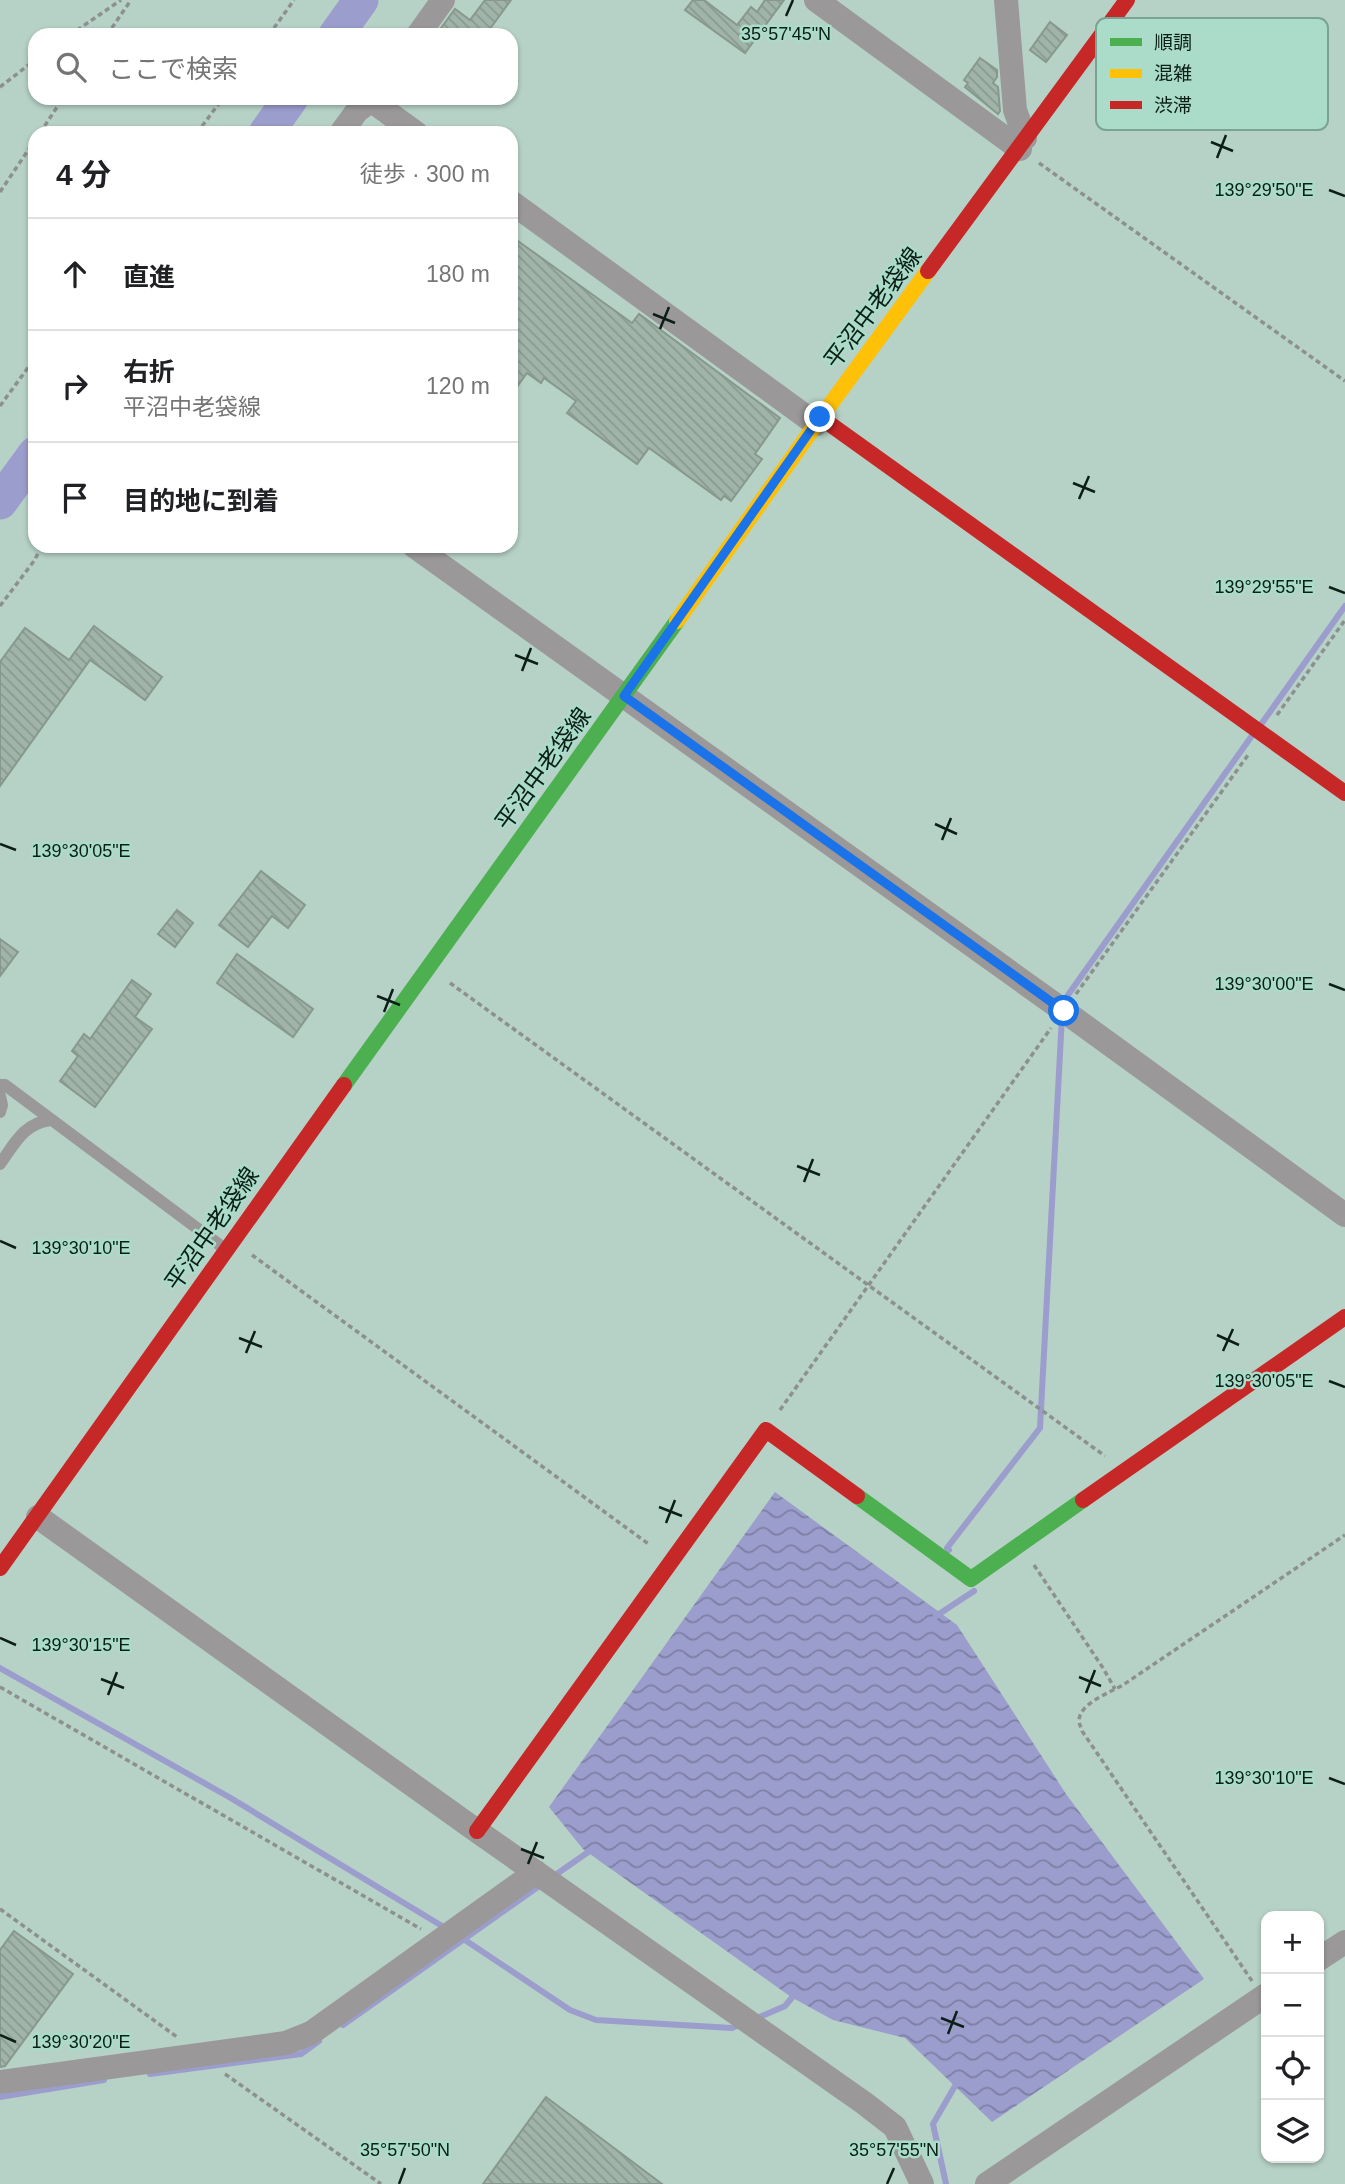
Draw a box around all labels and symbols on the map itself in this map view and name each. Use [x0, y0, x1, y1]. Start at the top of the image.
legend [1096, 18, 1328, 130]
text: 35°57'45"N [741, 24, 831, 44]
text: 順調 [1154, 32, 1192, 53]
text: 混雑 [1154, 63, 1192, 84]
text: 渋滞 [1154, 95, 1192, 116]
text: 139°29'50"E [1214, 180, 1314, 200]
street label: 平沼中老袋線 [818, 242, 927, 373]
route end [804, 401, 835, 432]
text: 139°29'55"E [1214, 577, 1314, 597]
street label: 平沼中老袋線 [489, 703, 596, 835]
text: 139°30'05"E [31, 841, 131, 861]
text: 139°30'00"E [1214, 974, 1314, 994]
route start [1048, 995, 1079, 1026]
street label: 平沼中老袋線 [159, 1162, 264, 1295]
text: 139°30'10"E [31, 1238, 131, 1258]
text: 139°30'05"E [1214, 1371, 1314, 1391]
text: 139°30'15"E [31, 1635, 131, 1655]
text: 139°30'10"E [1214, 1768, 1314, 1788]
text: 139°30'20"E [31, 2032, 131, 2052]
text: 35°57'50"N [360, 2140, 450, 2160]
text: 35°57'55"N [849, 2140, 939, 2160]

